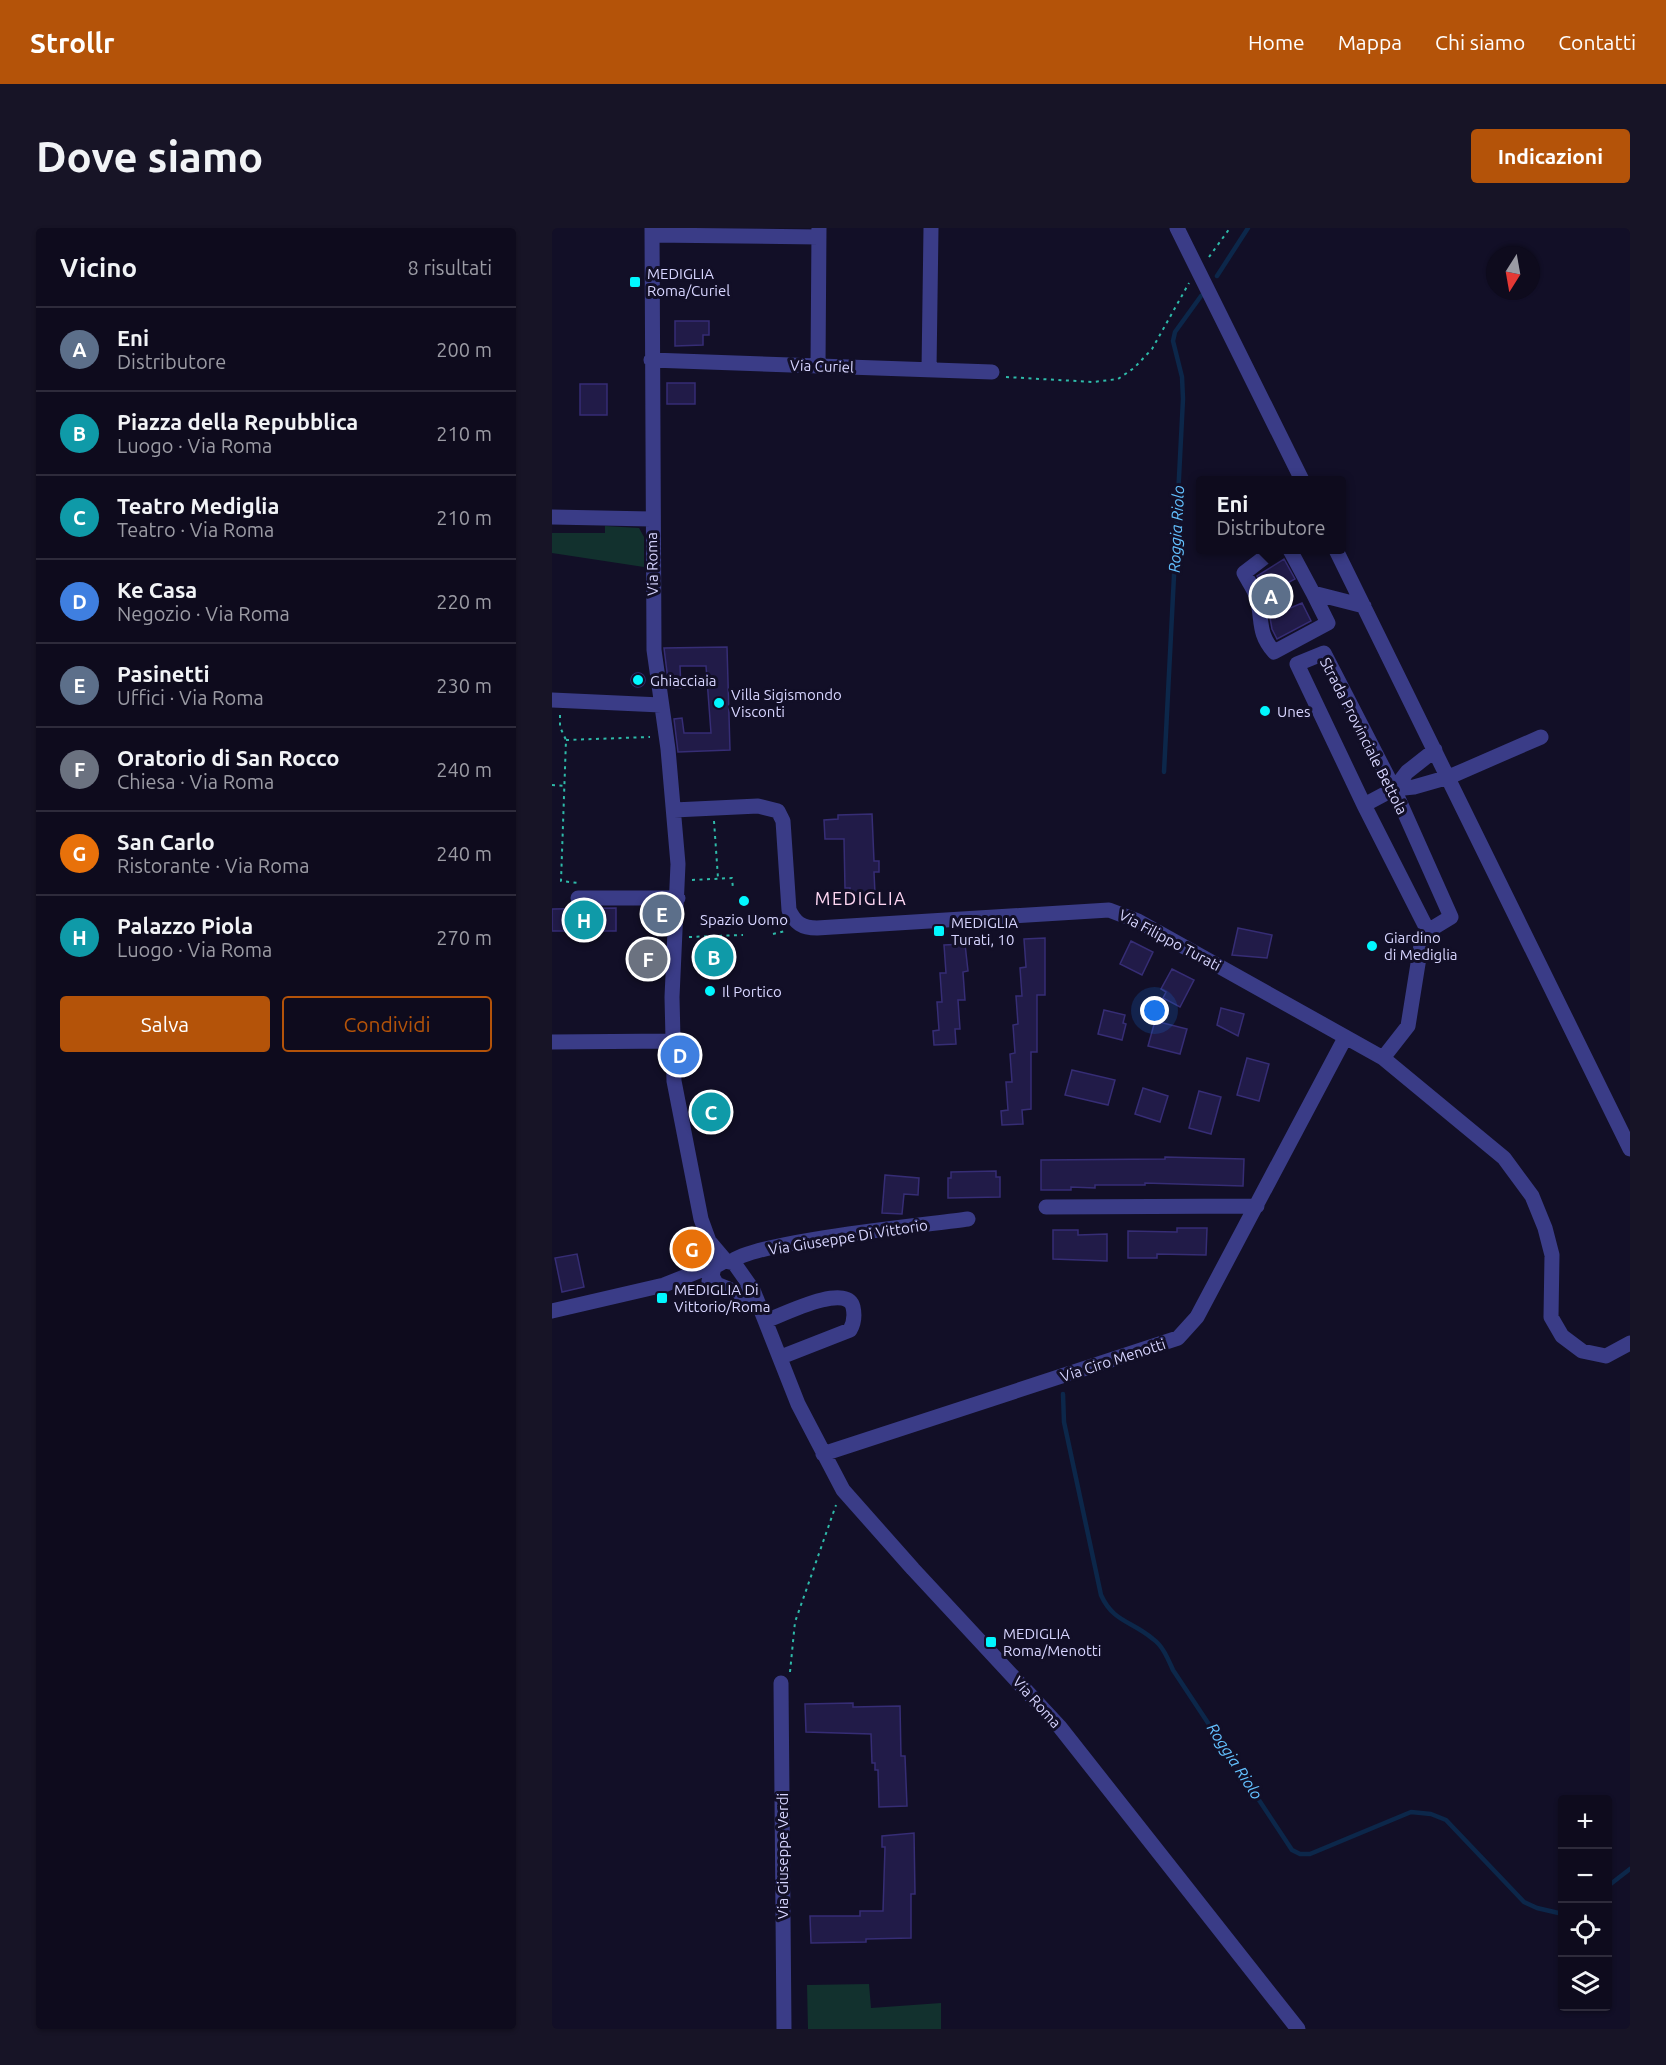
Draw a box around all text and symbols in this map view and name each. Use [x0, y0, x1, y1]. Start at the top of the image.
text: Strollr [30, 27, 115, 58]
text: Home [1248, 30, 1305, 54]
text: Mappa [1338, 30, 1402, 54]
text: Chi siamo [1435, 30, 1525, 54]
text: Contatti [1558, 30, 1636, 54]
button: Indicazioni [1471, 129, 1630, 183]
text: Dove siamo [36, 133, 263, 180]
north arrow [1486, 246, 1540, 300]
text: Vicino [60, 253, 137, 282]
text: 8 risultati [408, 256, 492, 279]
place label: MEDIGLIA Roma/Curiel [647, 265, 730, 299]
marker: MEDIGLIA Roma/Curiel [628, 275, 642, 289]
text: Eni [117, 325, 149, 350]
text: A [72, 338, 87, 361]
text: 200 m [436, 338, 492, 361]
text: Distributore [117, 350, 226, 373]
street label: Via Curiel [790, 356, 854, 376]
text: Piazza della Repubblica [117, 409, 358, 434]
text: B [73, 422, 86, 445]
text: 210 m [436, 422, 492, 445]
text: Luogo · Via Roma [117, 434, 272, 457]
popup [1196, 476, 1346, 554]
water label: Roggia Riolo [1165, 485, 1187, 573]
text: Eni [1216, 491, 1248, 516]
text: Teatro Mediglia [117, 493, 279, 518]
text: C [73, 506, 86, 529]
text: 210 m [436, 506, 492, 529]
text: Distributore [1216, 516, 1326, 539]
text: Teatro · Via Roma [117, 518, 274, 541]
street label: Via Roma [643, 532, 661, 596]
pin: A [1252, 574, 1290, 619]
text: Ke Casa [117, 577, 197, 602]
text: D [72, 590, 87, 613]
text: 220 m [436, 590, 492, 613]
text: Negozio · Via Roma [117, 602, 290, 625]
street label: Strada Provinciale Bettola [1317, 655, 1411, 817]
text: Pasinetti [117, 661, 210, 686]
place label: Ghiacciaia [650, 672, 716, 689]
marker: Ghiacciaia [631, 673, 645, 687]
text: E [74, 674, 85, 697]
text: 230 m [436, 674, 492, 697]
text: Uffici · Via Roma [117, 686, 264, 709]
place label: Villa Sigismondo Visconti [731, 686, 842, 720]
marker: Villa Sigismondo Visconti [712, 696, 726, 710]
place label: Unes [1277, 703, 1311, 720]
marker: Unes [1258, 704, 1272, 718]
text: Oratorio di San Rocco [117, 745, 340, 770]
text: F [74, 758, 85, 781]
text: 240 m [436, 758, 492, 781]
text: Chiesa · Via Roma [117, 770, 274, 793]
text: San Carlo [117, 829, 215, 854]
text: G [73, 842, 86, 865]
text: 240 m [436, 842, 492, 865]
text: Ristorante · Via Roma [117, 854, 309, 877]
district label: MEDIGLIA [815, 888, 907, 908]
pin: E [642, 892, 682, 936]
marker: Spazio Uomo [737, 894, 751, 908]
pin: H [564, 898, 603, 942]
street label: Via Filippo Turati [1116, 906, 1224, 974]
place label: Spazio Uomo [700, 911, 788, 928]
text: Palazzo Piola [117, 913, 253, 938]
place label: MEDIGLIA Turati, 10 [951, 914, 1018, 948]
marker: MEDIGLIA Turati, 10 [932, 924, 946, 938]
text: H [72, 926, 87, 949]
text: 270 m [436, 926, 492, 949]
place label: Giardino di Mediglia [1384, 929, 1458, 963]
pin: B [694, 934, 734, 980]
pin: F [628, 936, 668, 982]
text: Luogo · Via Roma [117, 938, 272, 961]
marker: Giardino di Mediglia [1365, 939, 1379, 953]
place label: Il Portico [722, 983, 782, 1000]
marker: Il Portico [703, 984, 717, 998]
button: Salva [60, 996, 270, 1052]
button: Condividi [282, 996, 492, 1052]
your location [1140, 996, 1169, 1025]
pin: D [660, 1032, 700, 1078]
pin: C [692, 1090, 730, 1134]
street label: Via Giuseppe Di Vittorio [767, 1216, 929, 1258]
pin: G [672, 1226, 712, 1272]
place label: MEDIGLIA Di Vittorio/Roma [674, 1281, 770, 1315]
marker: MEDIGLIA Di Vittorio/Roma [655, 1291, 669, 1305]
street label: Via Ciro Menotti [1058, 1335, 1168, 1385]
place label: MEDIGLIA Roma/Menotti [1003, 1625, 1101, 1659]
marker: MEDIGLIA Roma/Menotti [984, 1635, 998, 1649]
street label: Via Roma [1009, 1673, 1065, 1731]
water label: Roggia Riolo [1204, 1719, 1267, 1803]
street label: Via Giuseppe Verdi [774, 1793, 791, 1919]
map controls [1558, 1795, 1612, 2011]
button: + [1558, 1795, 1612, 1849]
button: − [1558, 1849, 1612, 1903]
button: locate [1558, 1903, 1612, 1957]
button: layers [1558, 1957, 1612, 2011]

